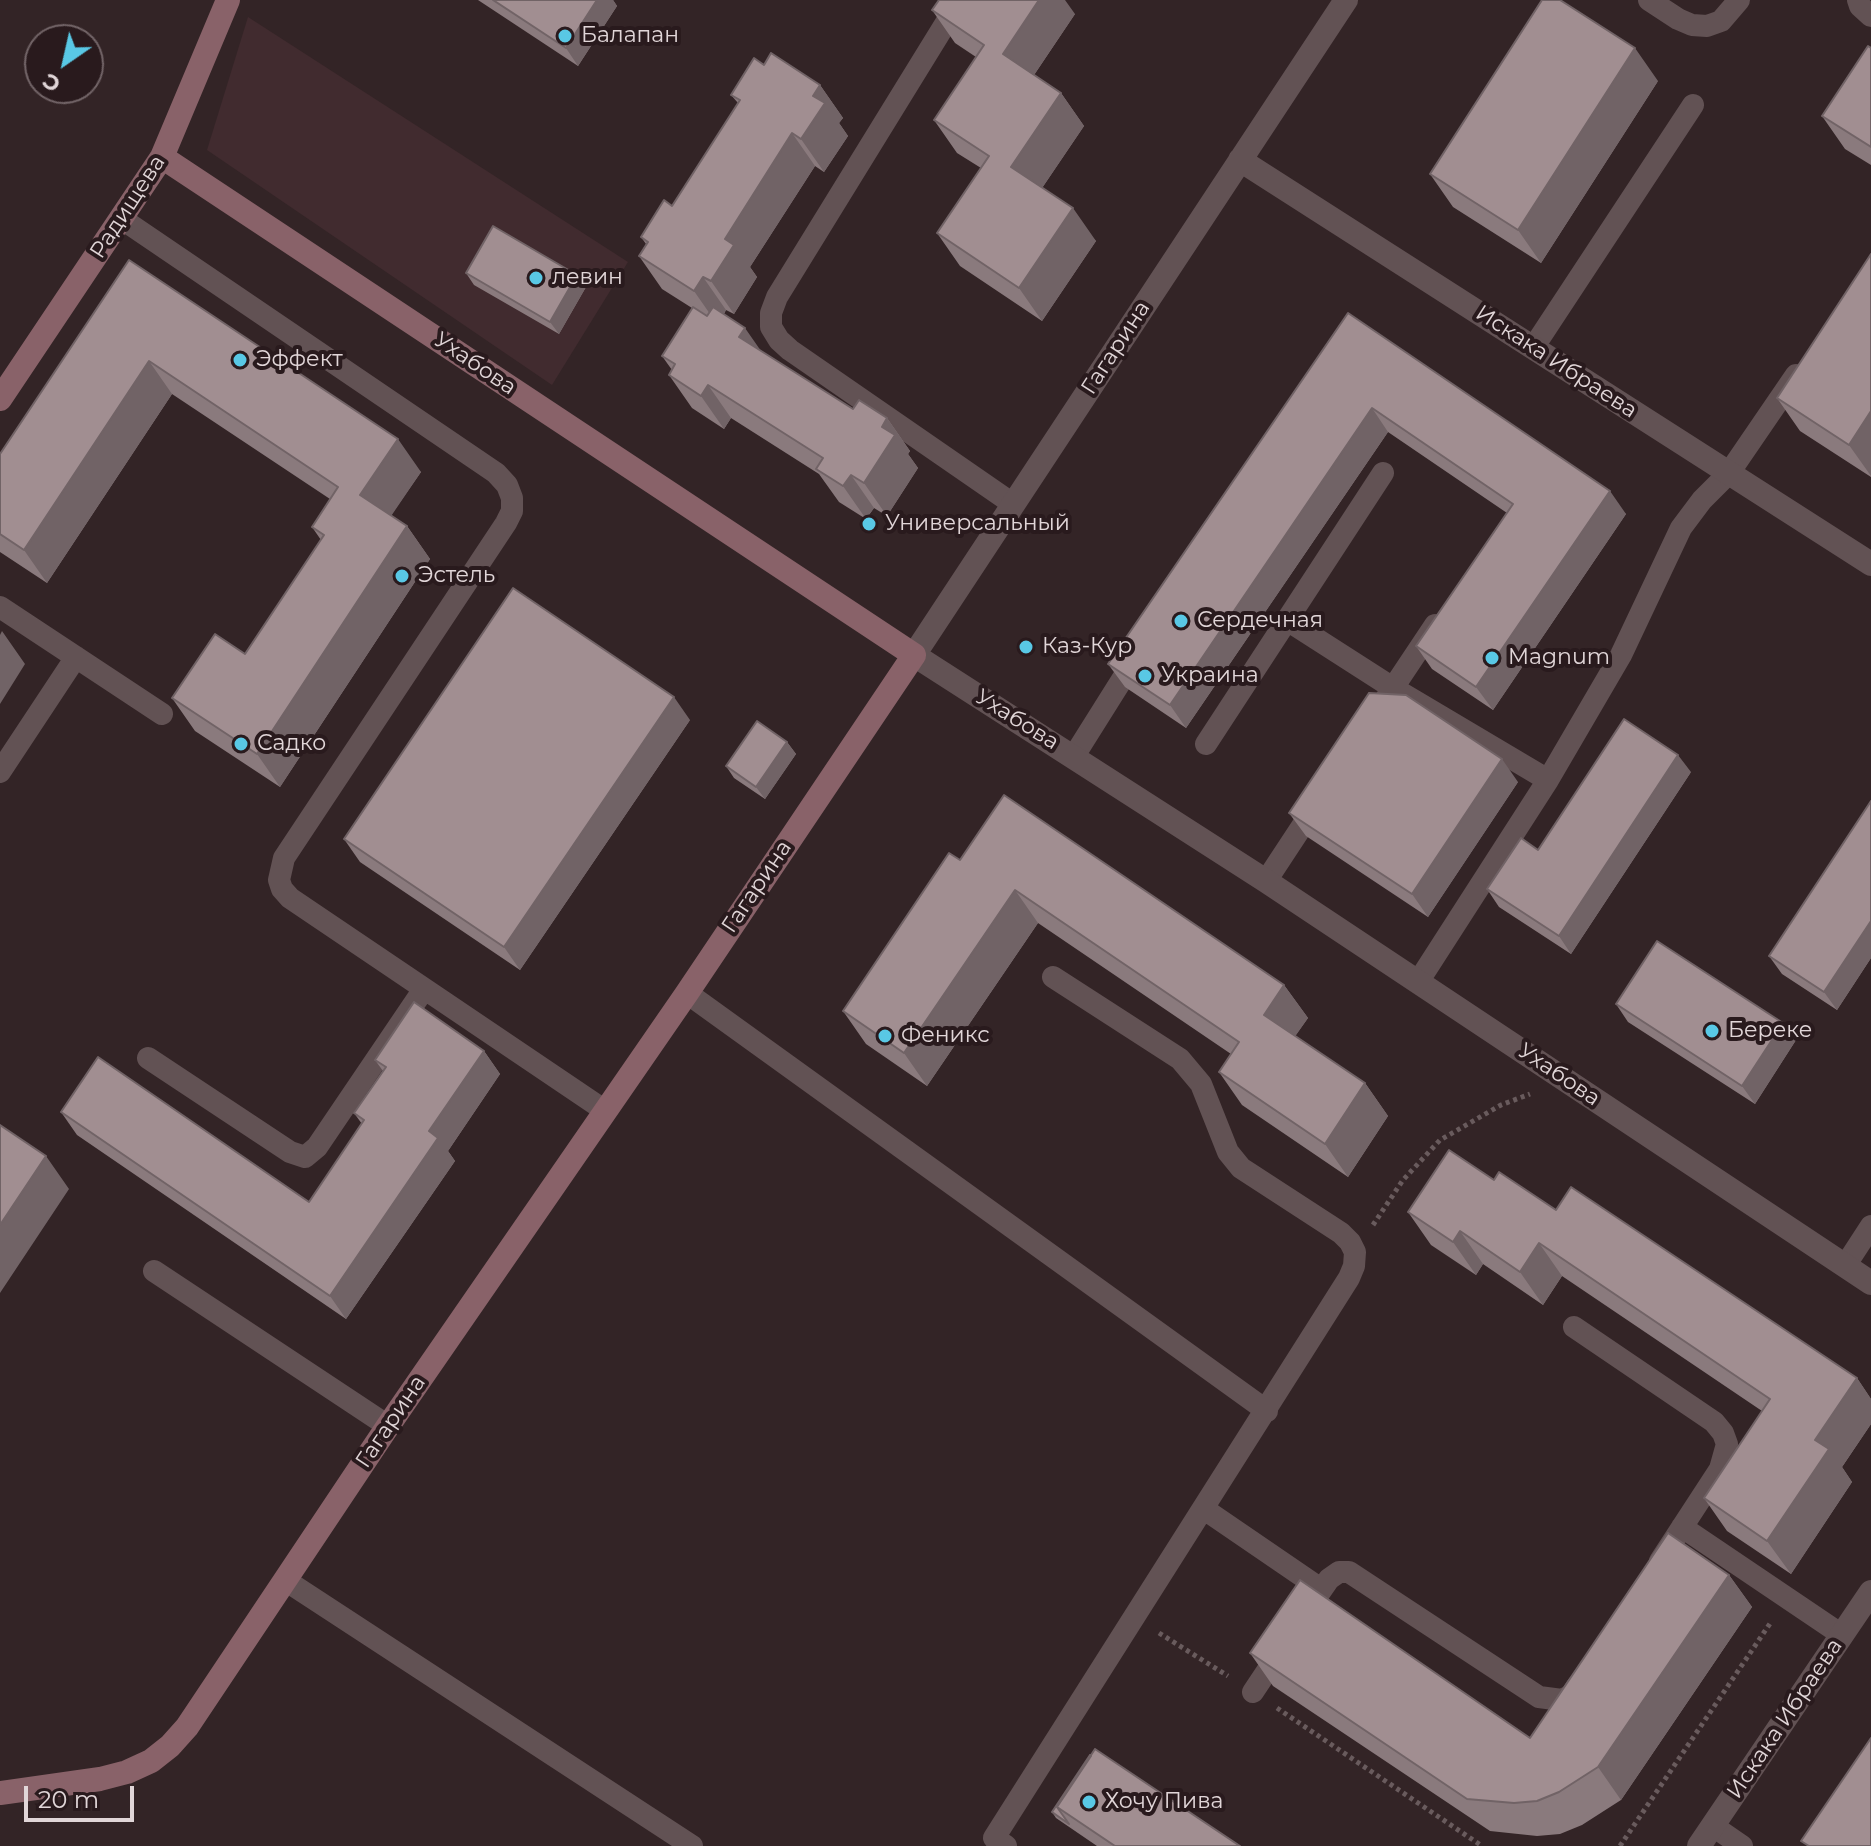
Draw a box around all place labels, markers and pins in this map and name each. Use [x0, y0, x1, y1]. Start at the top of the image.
place label: Балапан [581, 23, 679, 49]
marker: Балапан [556, 27, 574, 45]
place label: левин [552, 265, 623, 291]
marker: левин [527, 269, 545, 287]
place label: Эффект [256, 347, 343, 373]
marker: Эффект [231, 351, 249, 369]
place label: Универсальный [885, 511, 1070, 537]
marker: Универсальный [860, 515, 878, 533]
place label: Эстель [418, 563, 495, 589]
marker: Эстель [393, 567, 411, 585]
place label: Сердечная [1197, 608, 1323, 634]
marker: Сердечная [1172, 612, 1190, 630]
place label: Каз-Кур [1042, 634, 1132, 660]
marker: Каз-Кур [1017, 638, 1035, 656]
place label: Magnum [1508, 645, 1610, 671]
marker: Magnum [1483, 649, 1501, 667]
place label: Украина [1161, 663, 1259, 689]
marker: Украина [1136, 667, 1154, 685]
place label: Садко [257, 731, 326, 757]
marker: Садко [232, 735, 250, 753]
place label: Береке [1728, 1018, 1812, 1044]
marker: Береке [1703, 1022, 1721, 1040]
place label: Феникс [901, 1023, 990, 1049]
marker: Феникс [876, 1027, 894, 1045]
place label: Хочу Пива [1105, 1789, 1223, 1815]
marker: Хочу Пива [1080, 1793, 1098, 1811]

